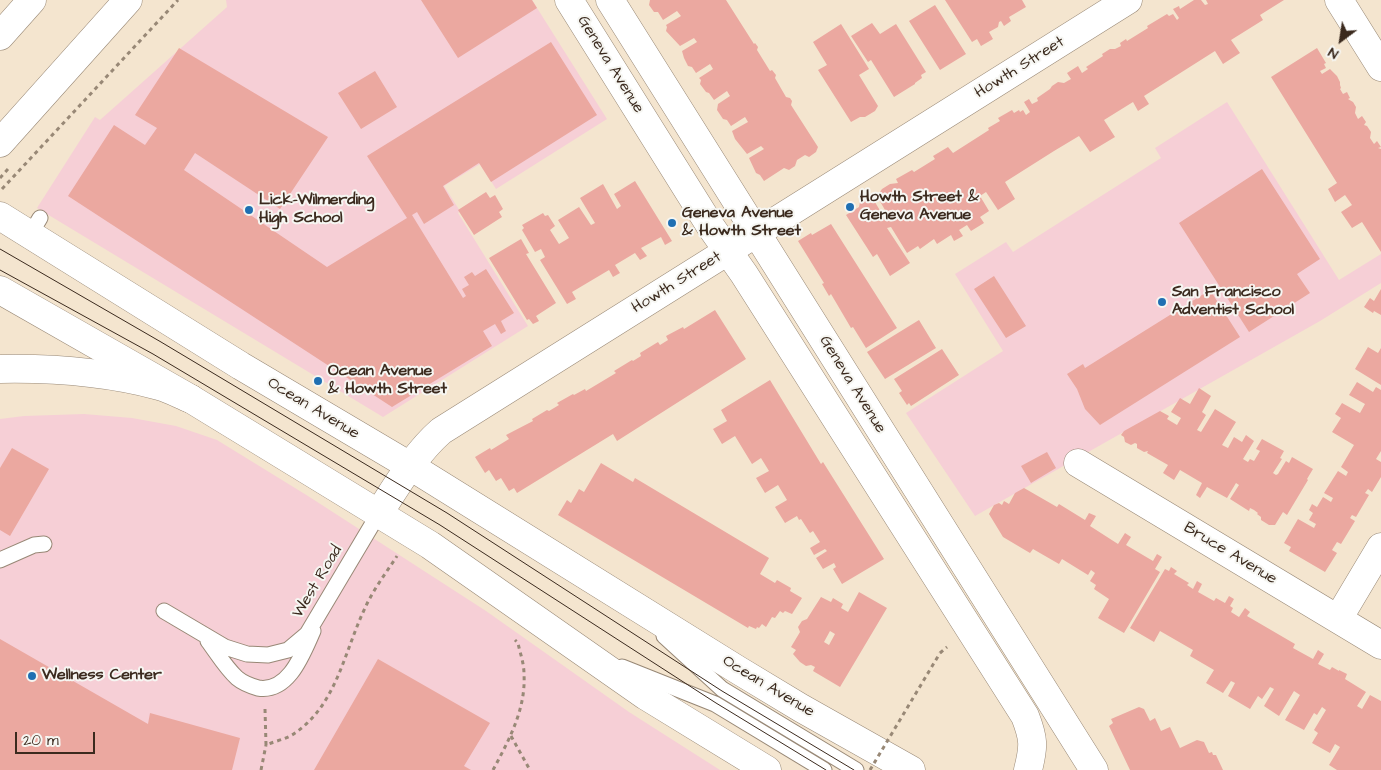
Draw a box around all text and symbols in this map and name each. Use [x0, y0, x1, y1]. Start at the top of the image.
street label: Geneva Avenue [572, 13, 648, 117]
north arrow [1316, 15, 1366, 65]
street label: Howth Street [972, 33, 1068, 103]
text: N [1324, 42, 1342, 64]
place label: Howth Street & Geneva Avenue [860, 188, 979, 226]
place label: Lick-Wilmerding High School [259, 191, 374, 229]
marker: Howth Street & Geneva Avenue [844, 201, 856, 213]
marker: Lick-Wilmerding High School [243, 204, 255, 216]
place label: Geneva Avenue & Howth Street [682, 204, 801, 242]
marker: Geneva Avenue & Howth Street [666, 217, 678, 229]
street label: Howth Street [629, 248, 725, 318]
place label: San Francisco Adventist School [1172, 283, 1294, 321]
marker: San Francisco Adventist School [1156, 296, 1168, 308]
street label: Geneva Avenue [814, 333, 890, 437]
place label: Ocean Avenue & Howth Street [328, 362, 447, 400]
street label: Ocean Avenue [263, 374, 363, 444]
marker: Ocean Avenue & Howth Street [312, 375, 324, 387]
street label: Bruce Avenue [1180, 519, 1280, 589]
street label: West Road [289, 542, 347, 622]
street label: Ocean Avenue [718, 652, 818, 722]
place label: Wellness Center [42, 666, 162, 686]
marker: Wellness Center [26, 670, 38, 682]
scale bar [18, 722, 98, 754]
text: 20 m [23, 730, 59, 751]

